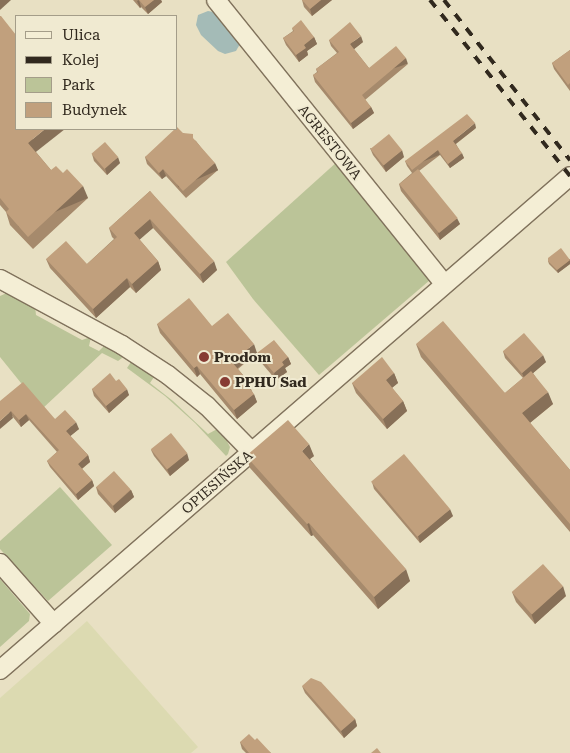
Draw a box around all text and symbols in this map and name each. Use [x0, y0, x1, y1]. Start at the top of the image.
legend [15, 15, 178, 130]
text: Ulica [62, 26, 100, 44]
text: Kolej [62, 51, 99, 69]
text: Park [62, 76, 95, 94]
text: Budynek [62, 101, 127, 119]
street label: AGRESTOWA [295, 101, 365, 183]
place label: Prodom [214, 349, 271, 365]
marker: Prodom [198, 351, 210, 363]
place label: PPHU Sad [235, 374, 307, 390]
marker: PPHU Sad [219, 376, 231, 388]
street label: OPIESIŃSKA [178, 447, 256, 517]

